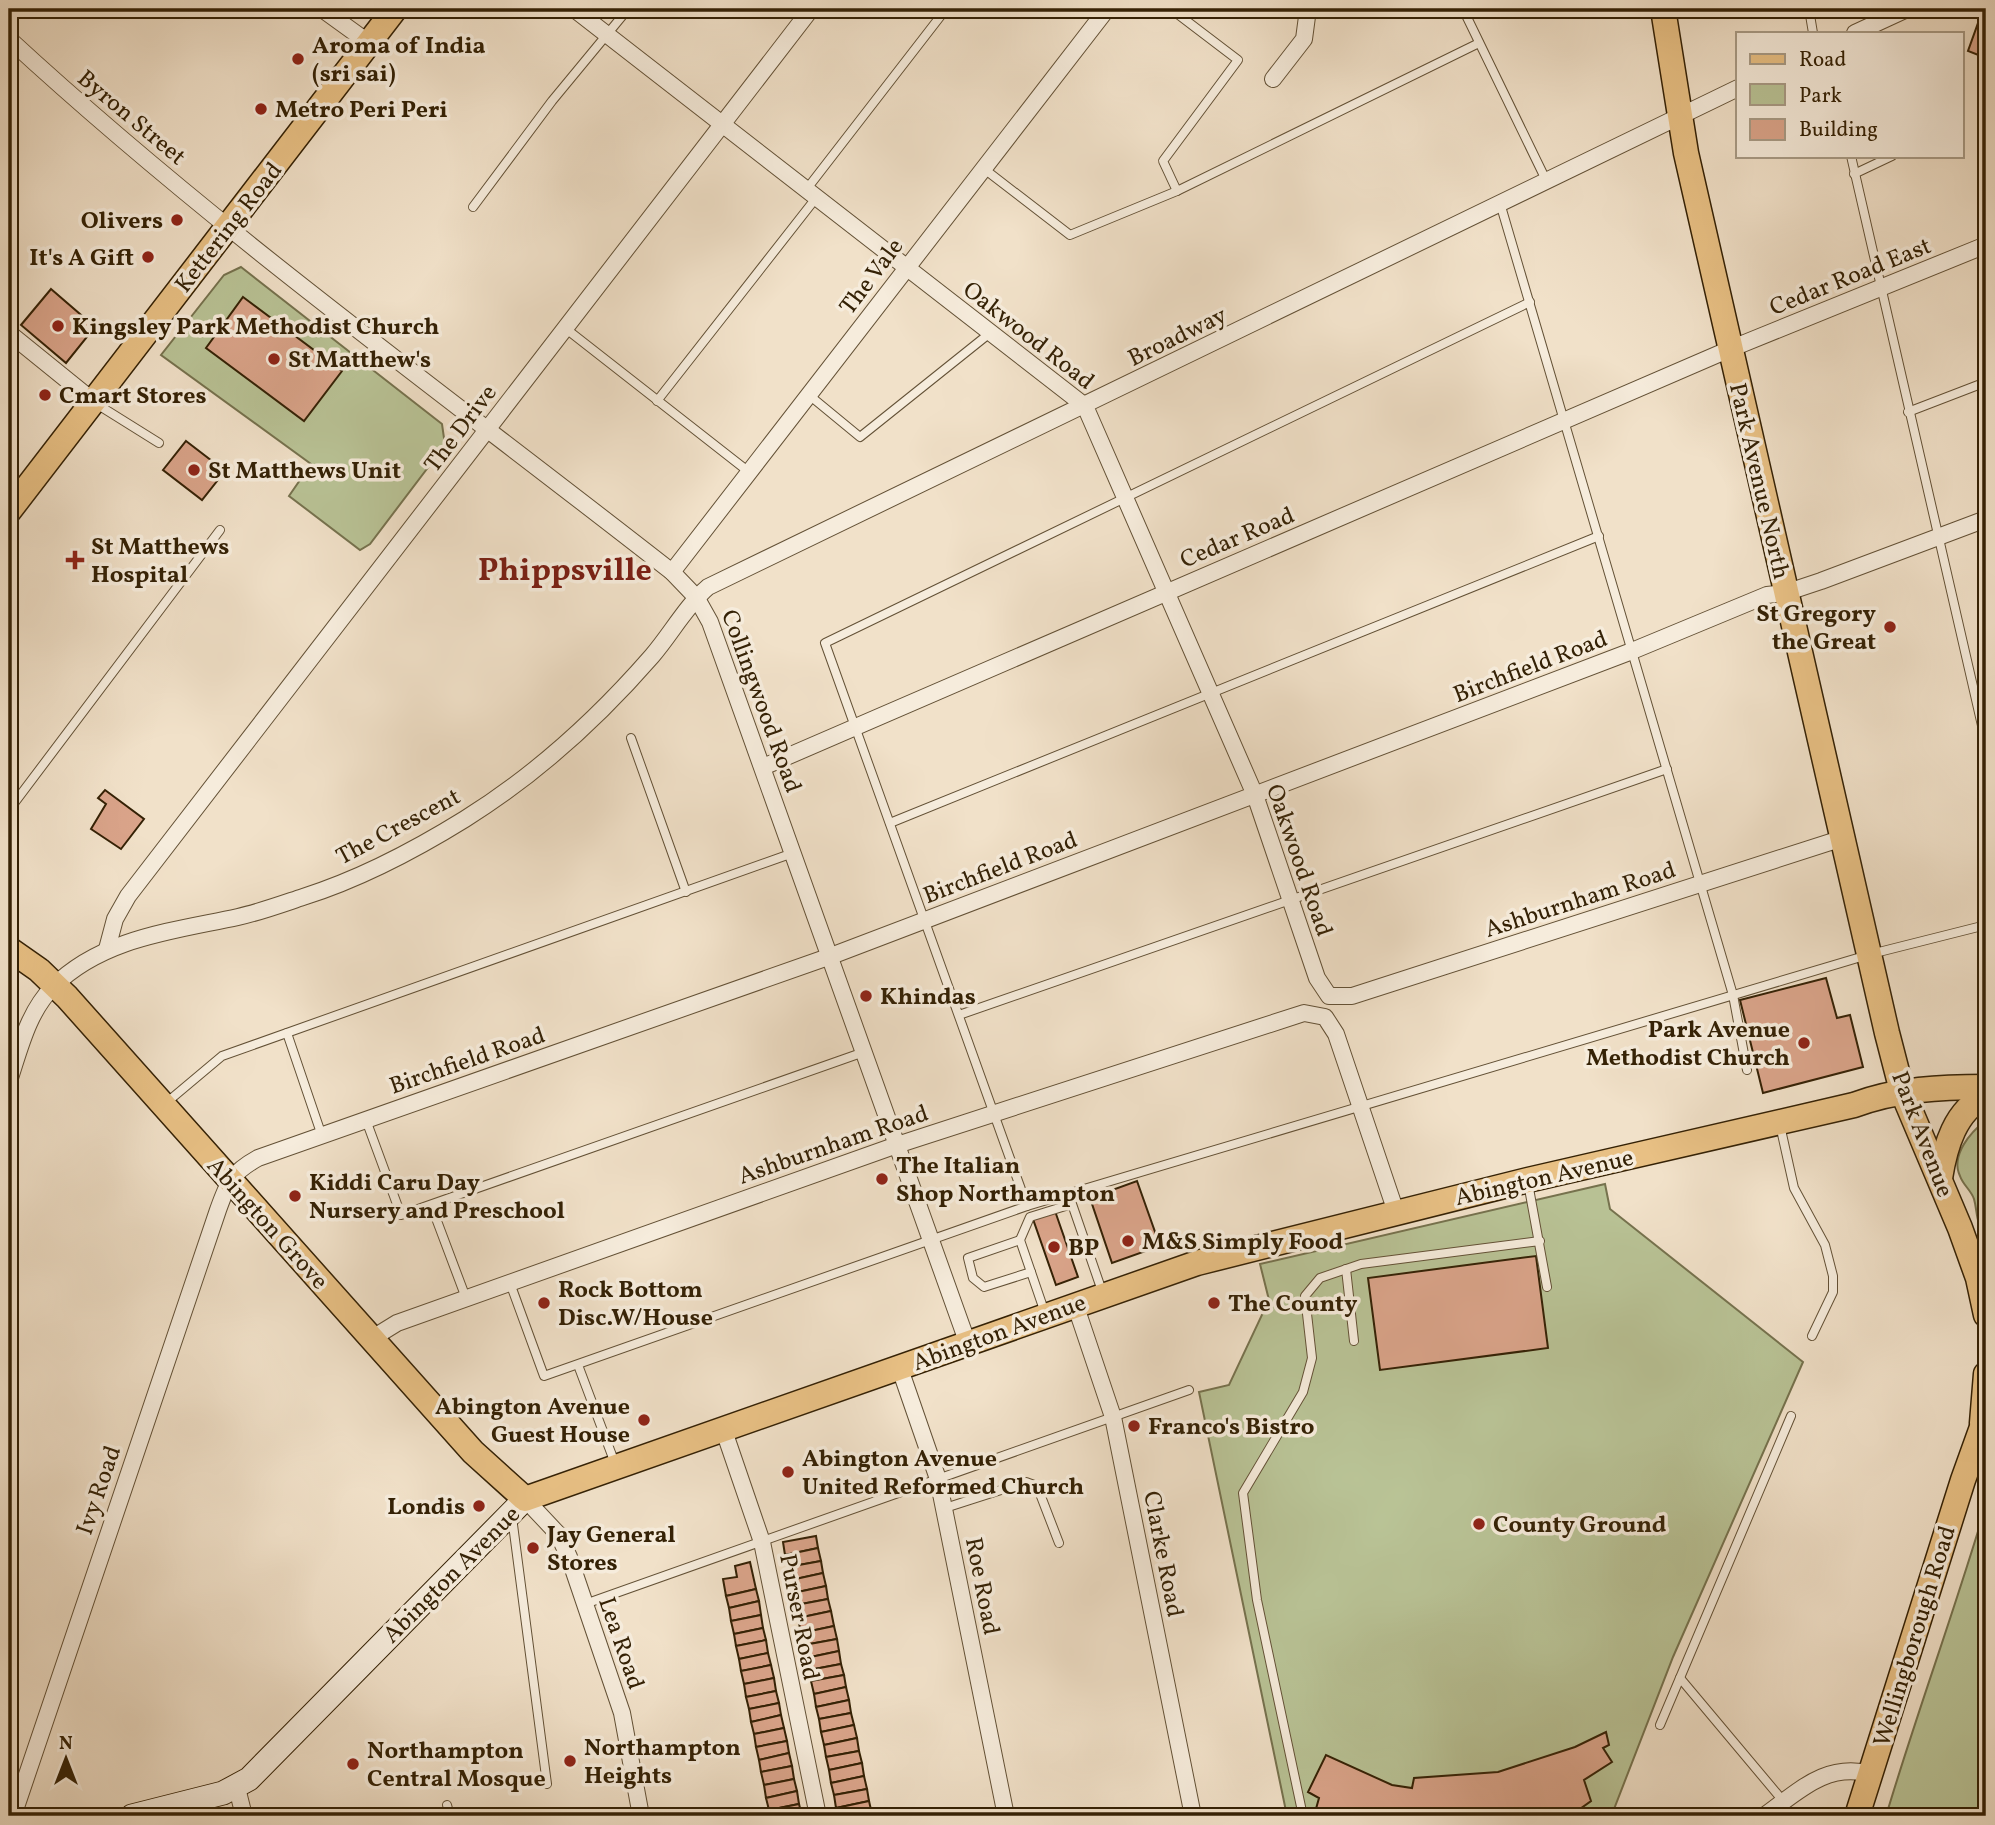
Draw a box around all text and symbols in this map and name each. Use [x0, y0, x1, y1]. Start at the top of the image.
place label: Aroma of India (sri sai) [312, 30, 486, 92]
legend [1736, 32, 1964, 158]
text: Road [1799, 46, 1846, 75]
marker: Aroma of India (sri sai) [290, 51, 306, 67]
street label: Byron Street [69, 63, 193, 174]
text: Park [1799, 82, 1842, 111]
place label: Metro Peri Peri [275, 94, 448, 128]
marker: Metro Peri Peri [253, 101, 269, 117]
text: Building [1799, 116, 1878, 145]
street label: Kettering Road [168, 156, 291, 301]
place label: Olivers [81, 205, 163, 239]
marker: Olivers [169, 212, 185, 228]
street label: Cedar Road East [1765, 230, 1937, 326]
street label: The Vale [832, 232, 913, 323]
place label: It's A Gift [29, 242, 134, 276]
marker: It's A Gift [140, 249, 156, 265]
street label: Oakwood Road [955, 274, 1101, 399]
street label: Broadway [1123, 299, 1233, 376]
place label: Kingsley Park Methodist Church [72, 311, 439, 345]
marker: Kingsley Park Methodist Church [50, 318, 66, 334]
place label: St Matthew's [288, 344, 431, 378]
marker: St Matthew's [266, 351, 282, 367]
street label: The Drive [417, 378, 506, 480]
place label: Cmart Stores [59, 380, 207, 414]
street label: Park Avenue North [1719, 380, 1797, 583]
marker: Cmart Stores [37, 387, 53, 403]
place label: St Matthews Unit [208, 455, 401, 489]
marker: St Matthews Unit [186, 462, 202, 478]
street label: Cedar Road [1175, 499, 1300, 578]
place label: St Matthews Hospital [91, 531, 229, 593]
marker: St Matthews Hospital [65, 550, 85, 570]
district label: Phippsville [478, 550, 652, 594]
place label: St Gregory the Great [1756, 598, 1877, 660]
street label: Collingwood Road [711, 605, 809, 798]
marker: St Gregory the Great [1882, 619, 1898, 635]
street label: Birchfield Road [1449, 623, 1613, 713]
street label: Oakwood Road [1256, 780, 1340, 941]
street label: The Crescent [331, 781, 467, 875]
street label: Birchfield Road [919, 824, 1083, 914]
street label: Ashburnham Road [1481, 854, 1681, 948]
place label: Khindas [880, 981, 976, 1015]
marker: Khindas [858, 988, 874, 1004]
place label: Park Avenue Methodist Church [1586, 1014, 1790, 1076]
street label: Birchfield Road [385, 1019, 550, 1104]
marker: Park Avenue Methodist Church [1796, 1035, 1812, 1051]
street label: Park Avenue [1882, 1067, 1961, 1203]
street label: Ashburnham Road [734, 1097, 933, 1194]
street label: Abington Avenue [1452, 1142, 1637, 1216]
place label: The Italian Shop Northampton [896, 1150, 1115, 1212]
street label: Abington Grove [198, 1151, 335, 1298]
place label: Kiddi Caru Day Nursery and Preschool [309, 1167, 565, 1229]
marker: The Italian Shop Northampton [874, 1171, 890, 1187]
marker: Kiddi Caru Day Nursery and Preschool [287, 1188, 303, 1204]
place label: M&S Simply Food [1142, 1226, 1344, 1260]
place label: BP [1068, 1232, 1099, 1266]
marker: M&S Simply Food [1120, 1233, 1136, 1249]
marker: BP [1046, 1239, 1062, 1255]
place label: Rock Bottom Disc.W/House [558, 1274, 713, 1336]
street label: Abington Avenue [908, 1287, 1091, 1381]
place label: The County [1228, 1288, 1358, 1322]
marker: Rock Bottom Disc.W/House [536, 1295, 552, 1311]
marker: The County [1206, 1295, 1222, 1311]
place label: Abington Avenue Guest House [435, 1391, 630, 1453]
place label: Franco's Bistro [1148, 1411, 1314, 1445]
marker: Abington Avenue Guest House [636, 1412, 652, 1428]
marker: Franco's Bistro [1126, 1418, 1142, 1434]
street label: Ivy Road [69, 1441, 131, 1540]
place label: Abington Avenue United Reformed Church [802, 1443, 1084, 1505]
marker: Abington Avenue United Reformed Church [780, 1464, 796, 1480]
street label: Clarke Road [1133, 1488, 1191, 1620]
place label: Londis [387, 1491, 465, 1525]
marker: Londis [471, 1498, 487, 1514]
street label: Abington Avenue [376, 1499, 529, 1652]
place label: County Ground [1493, 1509, 1667, 1543]
marker: County Ground [1471, 1516, 1487, 1532]
place label: Jay General Stores [546, 1519, 676, 1581]
street label: Wellingborough Road [1866, 1522, 1966, 1751]
street label: Roe Road [955, 1535, 1007, 1638]
marker: Jay General Stores [525, 1540, 541, 1556]
street label: Purser Road [769, 1551, 827, 1684]
street label: Lea Road [588, 1593, 652, 1694]
north arrow [32, 1724, 102, 1794]
text: N [59, 1731, 73, 1757]
place label: Northampton Heights [584, 1732, 741, 1794]
place label: Northampton Central Mosque [367, 1735, 546, 1797]
marker: Northampton Heights [562, 1753, 578, 1769]
marker: Northampton Central Mosque [345, 1756, 361, 1772]

